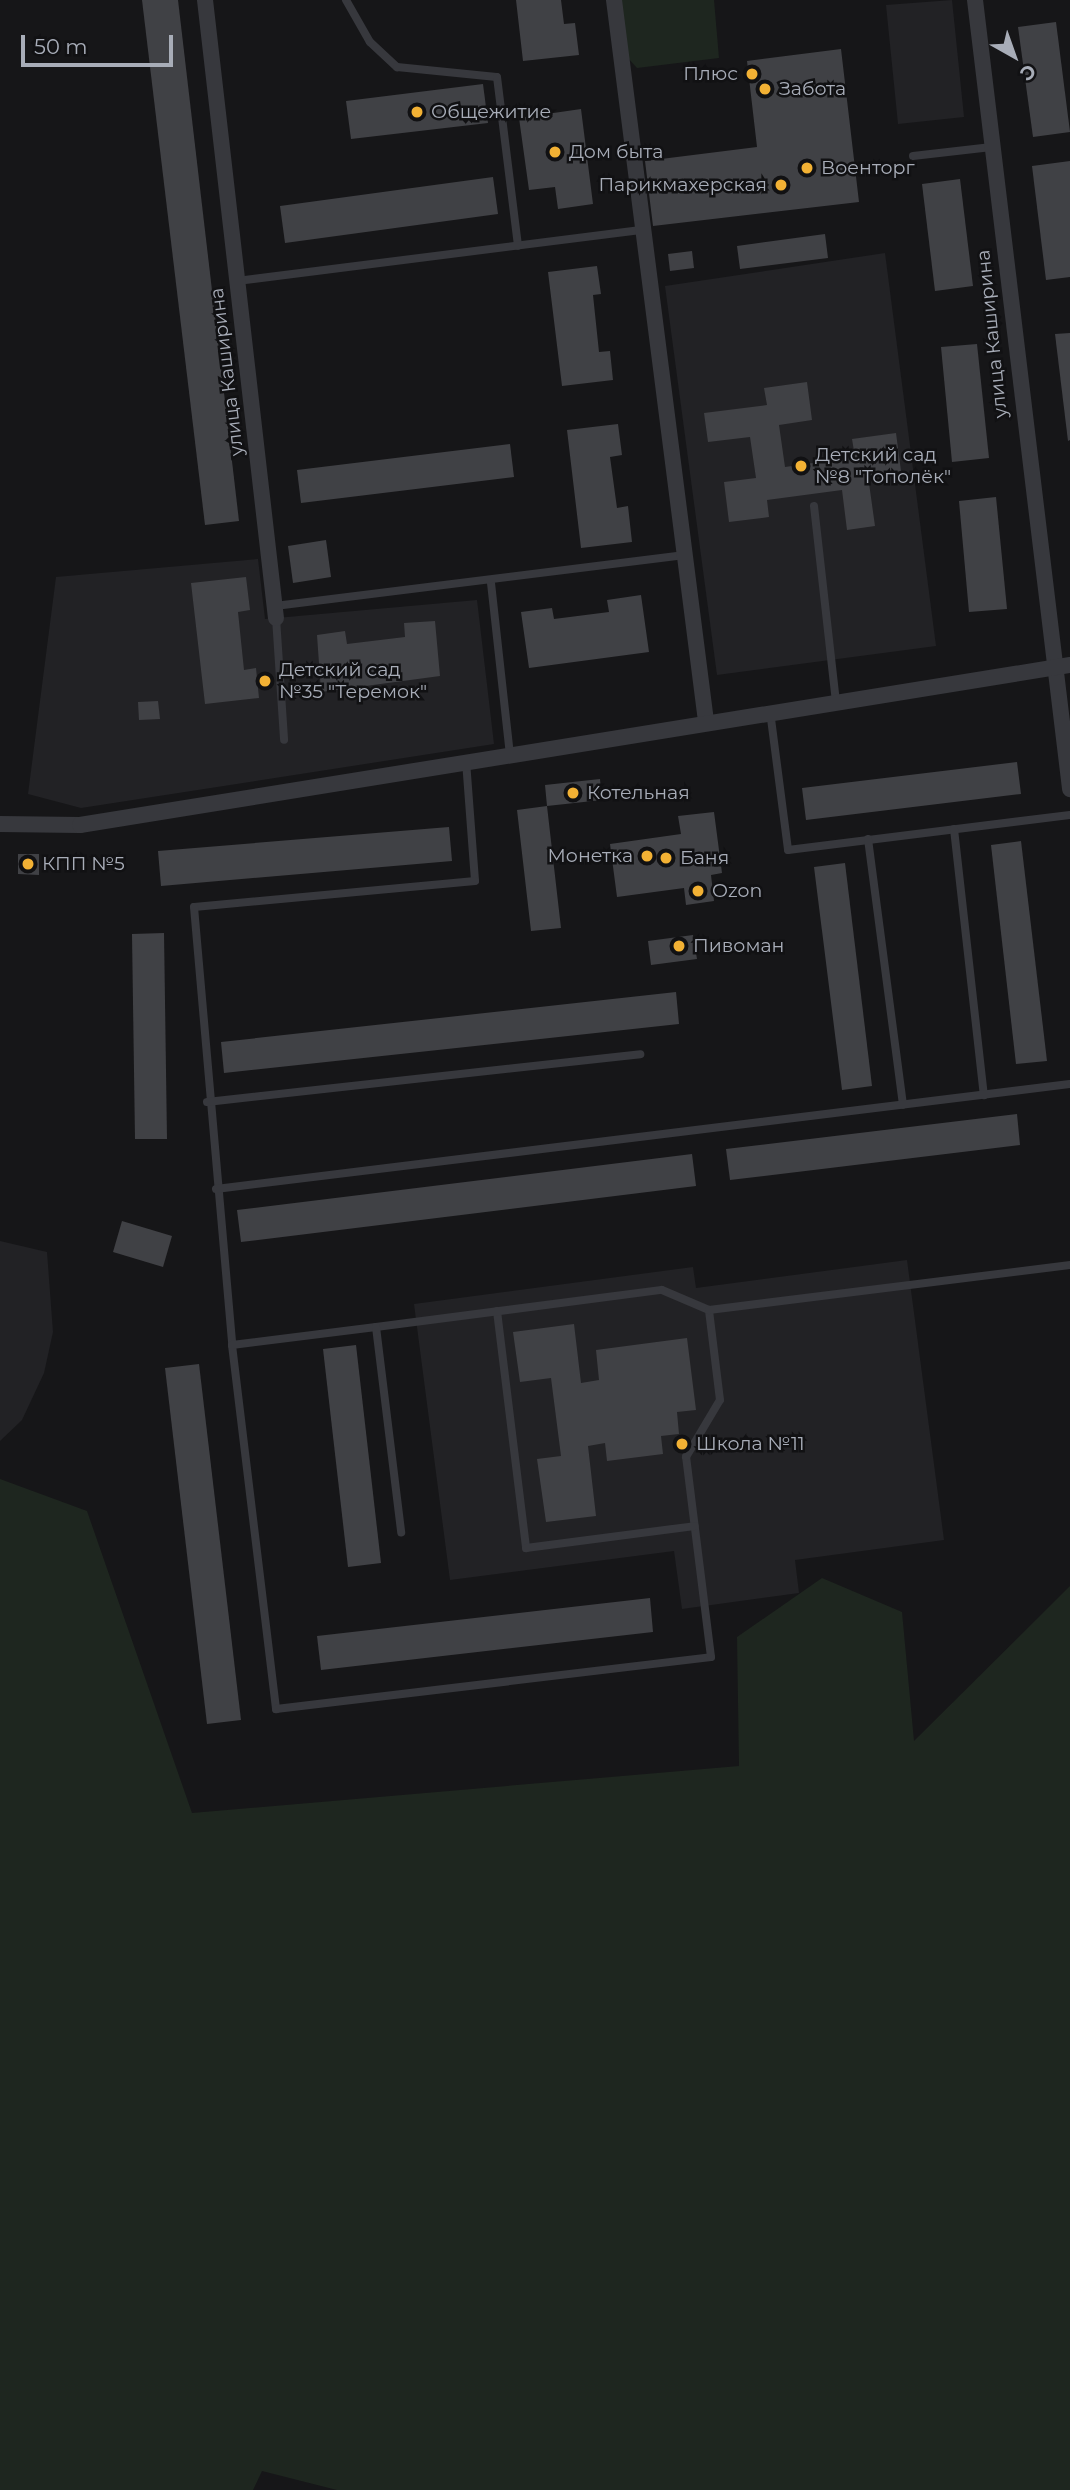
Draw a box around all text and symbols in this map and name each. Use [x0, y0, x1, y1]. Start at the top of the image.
scale bar [24, 21, 177, 65]
north arrow [979, 21, 1049, 91]
text: 50 m [34, 34, 88, 59]
text: С [1015, 59, 1041, 86]
place label: Плюс [683, 63, 738, 85]
marker: Плюс [744, 66, 760, 82]
place label: Забота [779, 78, 846, 100]
marker: Забота [757, 81, 773, 97]
place label: Общежитие [431, 101, 551, 123]
marker: Общежитие [409, 104, 425, 120]
place label: Дом быта [569, 141, 663, 163]
marker: Дом быта [547, 144, 563, 160]
place label: Военторг [821, 157, 915, 179]
marker: Военторг [799, 160, 815, 176]
place label: Парикмахерская [598, 174, 767, 196]
marker: Парикмахерская [773, 177, 789, 193]
street label: улица Каширина [972, 249, 1012, 419]
street label: улица Каширина [205, 287, 249, 457]
place label: Детский сад №8 "Тополёк" [815, 444, 951, 488]
marker: Детский сад №8 "Тополёк" [793, 458, 809, 474]
place label: Детский сад №35 "Теремок" [279, 659, 427, 703]
marker: Детский сад №35 "Теремок" [257, 673, 273, 689]
place label: Котельная [587, 782, 690, 804]
marker: Котельная [565, 785, 581, 801]
place label: Монетка [548, 845, 633, 867]
place label: Баня [680, 847, 729, 869]
marker: Монетка [639, 848, 655, 864]
marker: Баня [658, 850, 674, 866]
place label: КПП №5 [42, 853, 125, 875]
marker: КПП №5 [20, 856, 36, 872]
place label: Ozon [712, 880, 762, 902]
marker: Ozon [690, 883, 706, 899]
place label: Пивоман [693, 935, 784, 957]
marker: Пивоман [671, 938, 687, 954]
place label: Школа №11 [696, 1433, 805, 1455]
marker: Школа №11 [674, 1436, 690, 1452]

